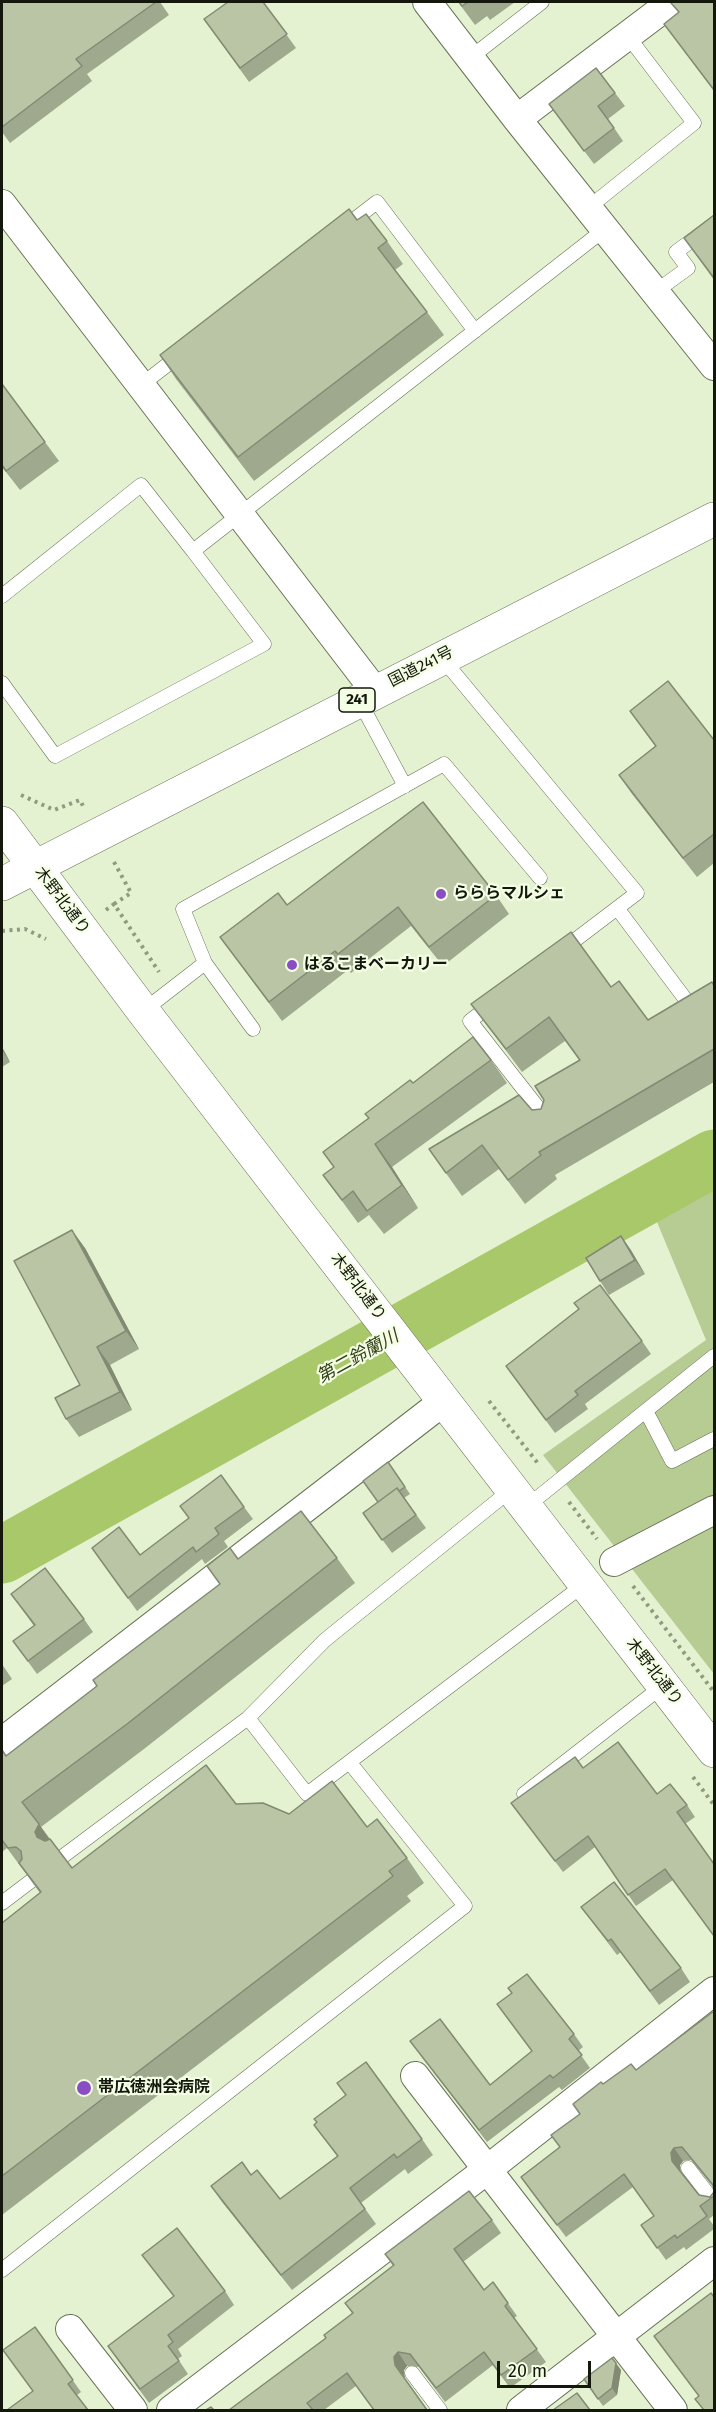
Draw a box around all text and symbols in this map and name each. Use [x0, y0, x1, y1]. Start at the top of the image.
street label: 国道241号 [385, 643, 457, 691]
road number: 241 [339, 688, 375, 712]
street label: 木野北通り [30, 863, 94, 939]
place label: らららマルシェ [453, 884, 565, 904]
marker: らららマルシェ [434, 887, 448, 901]
place label: はるこまベーカリー [304, 955, 448, 975]
marker: はるこまベーカリー [285, 958, 299, 972]
street label: 木野北通り [326, 1249, 390, 1325]
water label: 第二鈴蘭川 [313, 1326, 403, 1388]
street label: 木野北通り [622, 1635, 686, 1709]
place label: 帯広徳洲会病院 [98, 2078, 210, 2098]
marker: 帯広徳洲会病院 [75, 2079, 93, 2097]
scale bar [500, 2349, 594, 2387]
text: 20 m [508, 2360, 547, 2382]

